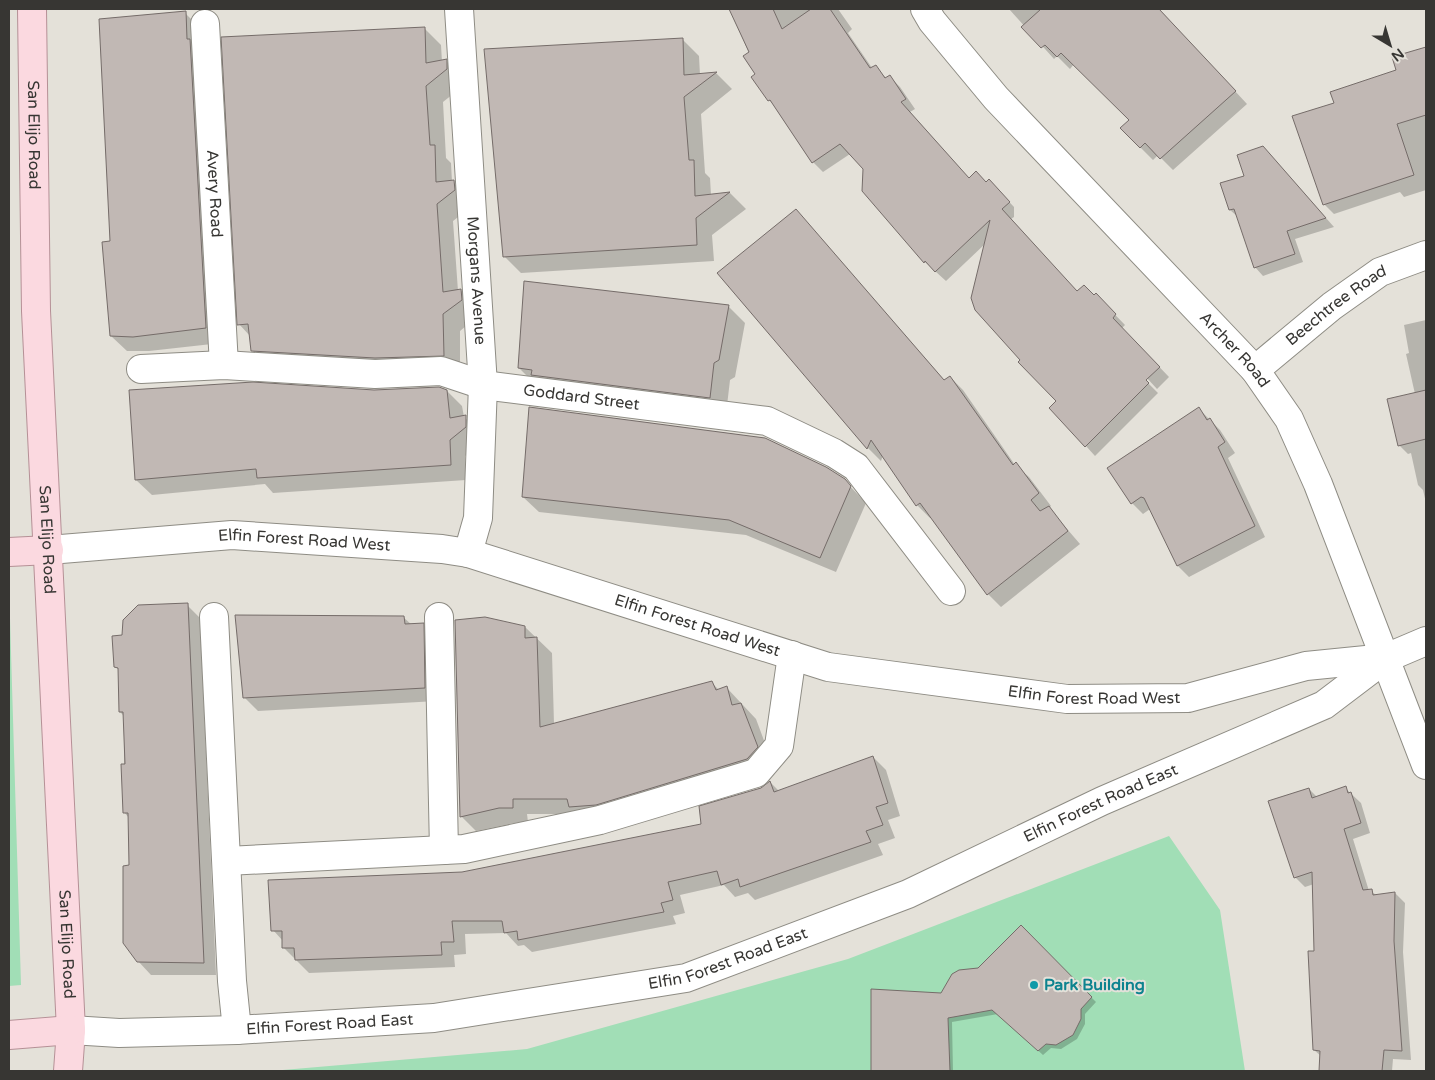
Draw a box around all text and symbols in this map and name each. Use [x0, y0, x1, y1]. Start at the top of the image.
north arrow [1365, 20, 1415, 70]
text: N [1388, 45, 1407, 65]
street label: San Elijo Road [23, 80, 44, 190]
street label: Avery Road [202, 149, 227, 238]
street label: Morgans Avenue [462, 215, 490, 345]
street label: Beechtree Road [1282, 261, 1389, 350]
street label: Archer Road [1195, 308, 1274, 391]
street label: Goddard Street [522, 380, 641, 415]
street label: San Elijo Road [34, 485, 60, 595]
street label: Elfin Forest Road West [217, 525, 391, 556]
street label: Elfin Forest Road West [612, 590, 783, 661]
street label: Elfin Forest Road West [1007, 681, 1180, 709]
street label: Elfin Forest Road East [1020, 759, 1181, 847]
street label: San Elijo Road [54, 889, 79, 999]
street label: Elfin Forest Road East [647, 923, 810, 994]
place label: Park Building [1044, 975, 1145, 995]
marker: Park Building [1028, 979, 1040, 991]
street label: Elfin Forest Road East [246, 1009, 414, 1039]

